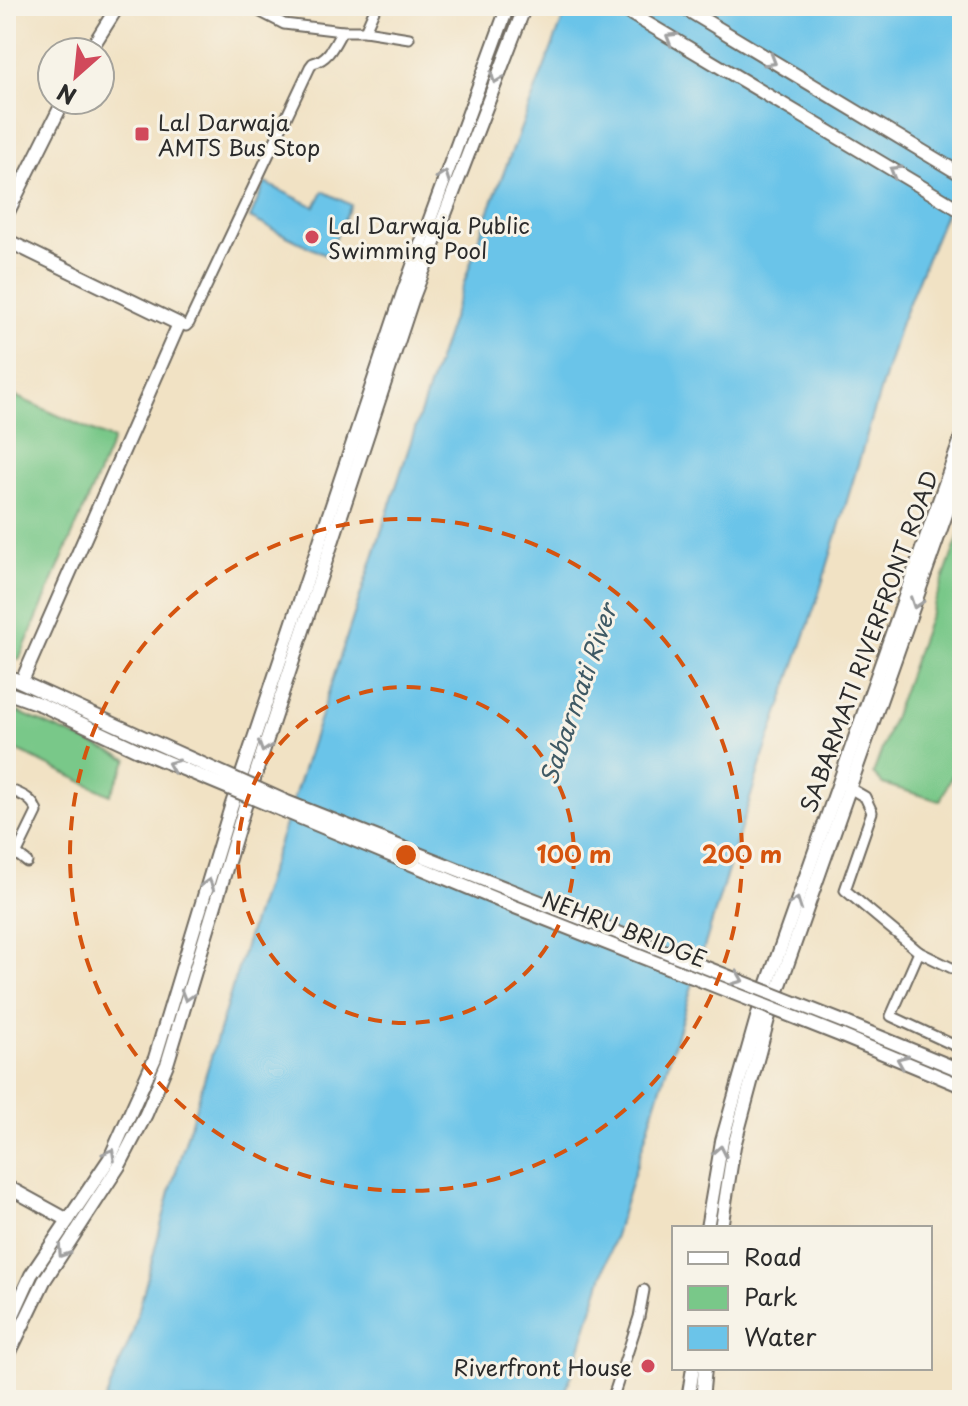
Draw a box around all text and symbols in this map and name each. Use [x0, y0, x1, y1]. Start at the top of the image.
one-way arrow [665, 32, 680, 48]
north arrow [36, 36, 116, 116]
one-way arrow [762, 51, 777, 66]
one-way arrow [489, 70, 506, 84]
text: N [51, 76, 81, 114]
place label: Lal Darwaja AMTS Bus Stop [158, 105, 320, 163]
marker: Lal Darwaja AMTS Bus Stop [133, 125, 151, 143]
one-way arrow [889, 165, 904, 181]
one-way arrow [435, 170, 451, 184]
place label: Lal Darwaja Public Swimming Pool [328, 208, 530, 266]
marker: Lal Darwaja Public Swimming Pool [303, 228, 321, 246]
street label: SABARMATI RIVERFRONT ROAD [791, 465, 945, 817]
water label: Sabarmati River [529, 596, 626, 789]
one-way arrow [909, 596, 925, 610]
one-way arrow [258, 740, 274, 754]
one-way arrow [167, 758, 181, 774]
text: 100 m [537, 835, 611, 871]
text: 200 m [702, 835, 782, 871]
centre of rings [392, 841, 420, 869]
one-way arrow [199, 878, 215, 891]
street label: NEHRU BRIDGE [538, 881, 712, 975]
one-way arrow [786, 896, 802, 910]
one-way arrow [730, 969, 744, 985]
one-way arrow [180, 988, 196, 1002]
one-way arrow [896, 1054, 910, 1071]
one-way arrow [711, 1145, 728, 1158]
one-way arrow [101, 1148, 116, 1163]
legend [672, 1226, 932, 1370]
text: Road [744, 1238, 802, 1274]
one-way arrow [57, 1244, 72, 1258]
text: Park [744, 1278, 798, 1314]
text: Water [744, 1318, 817, 1354]
place label: Riverfront House [453, 1350, 632, 1383]
marker: Riverfront House [639, 1357, 657, 1375]

